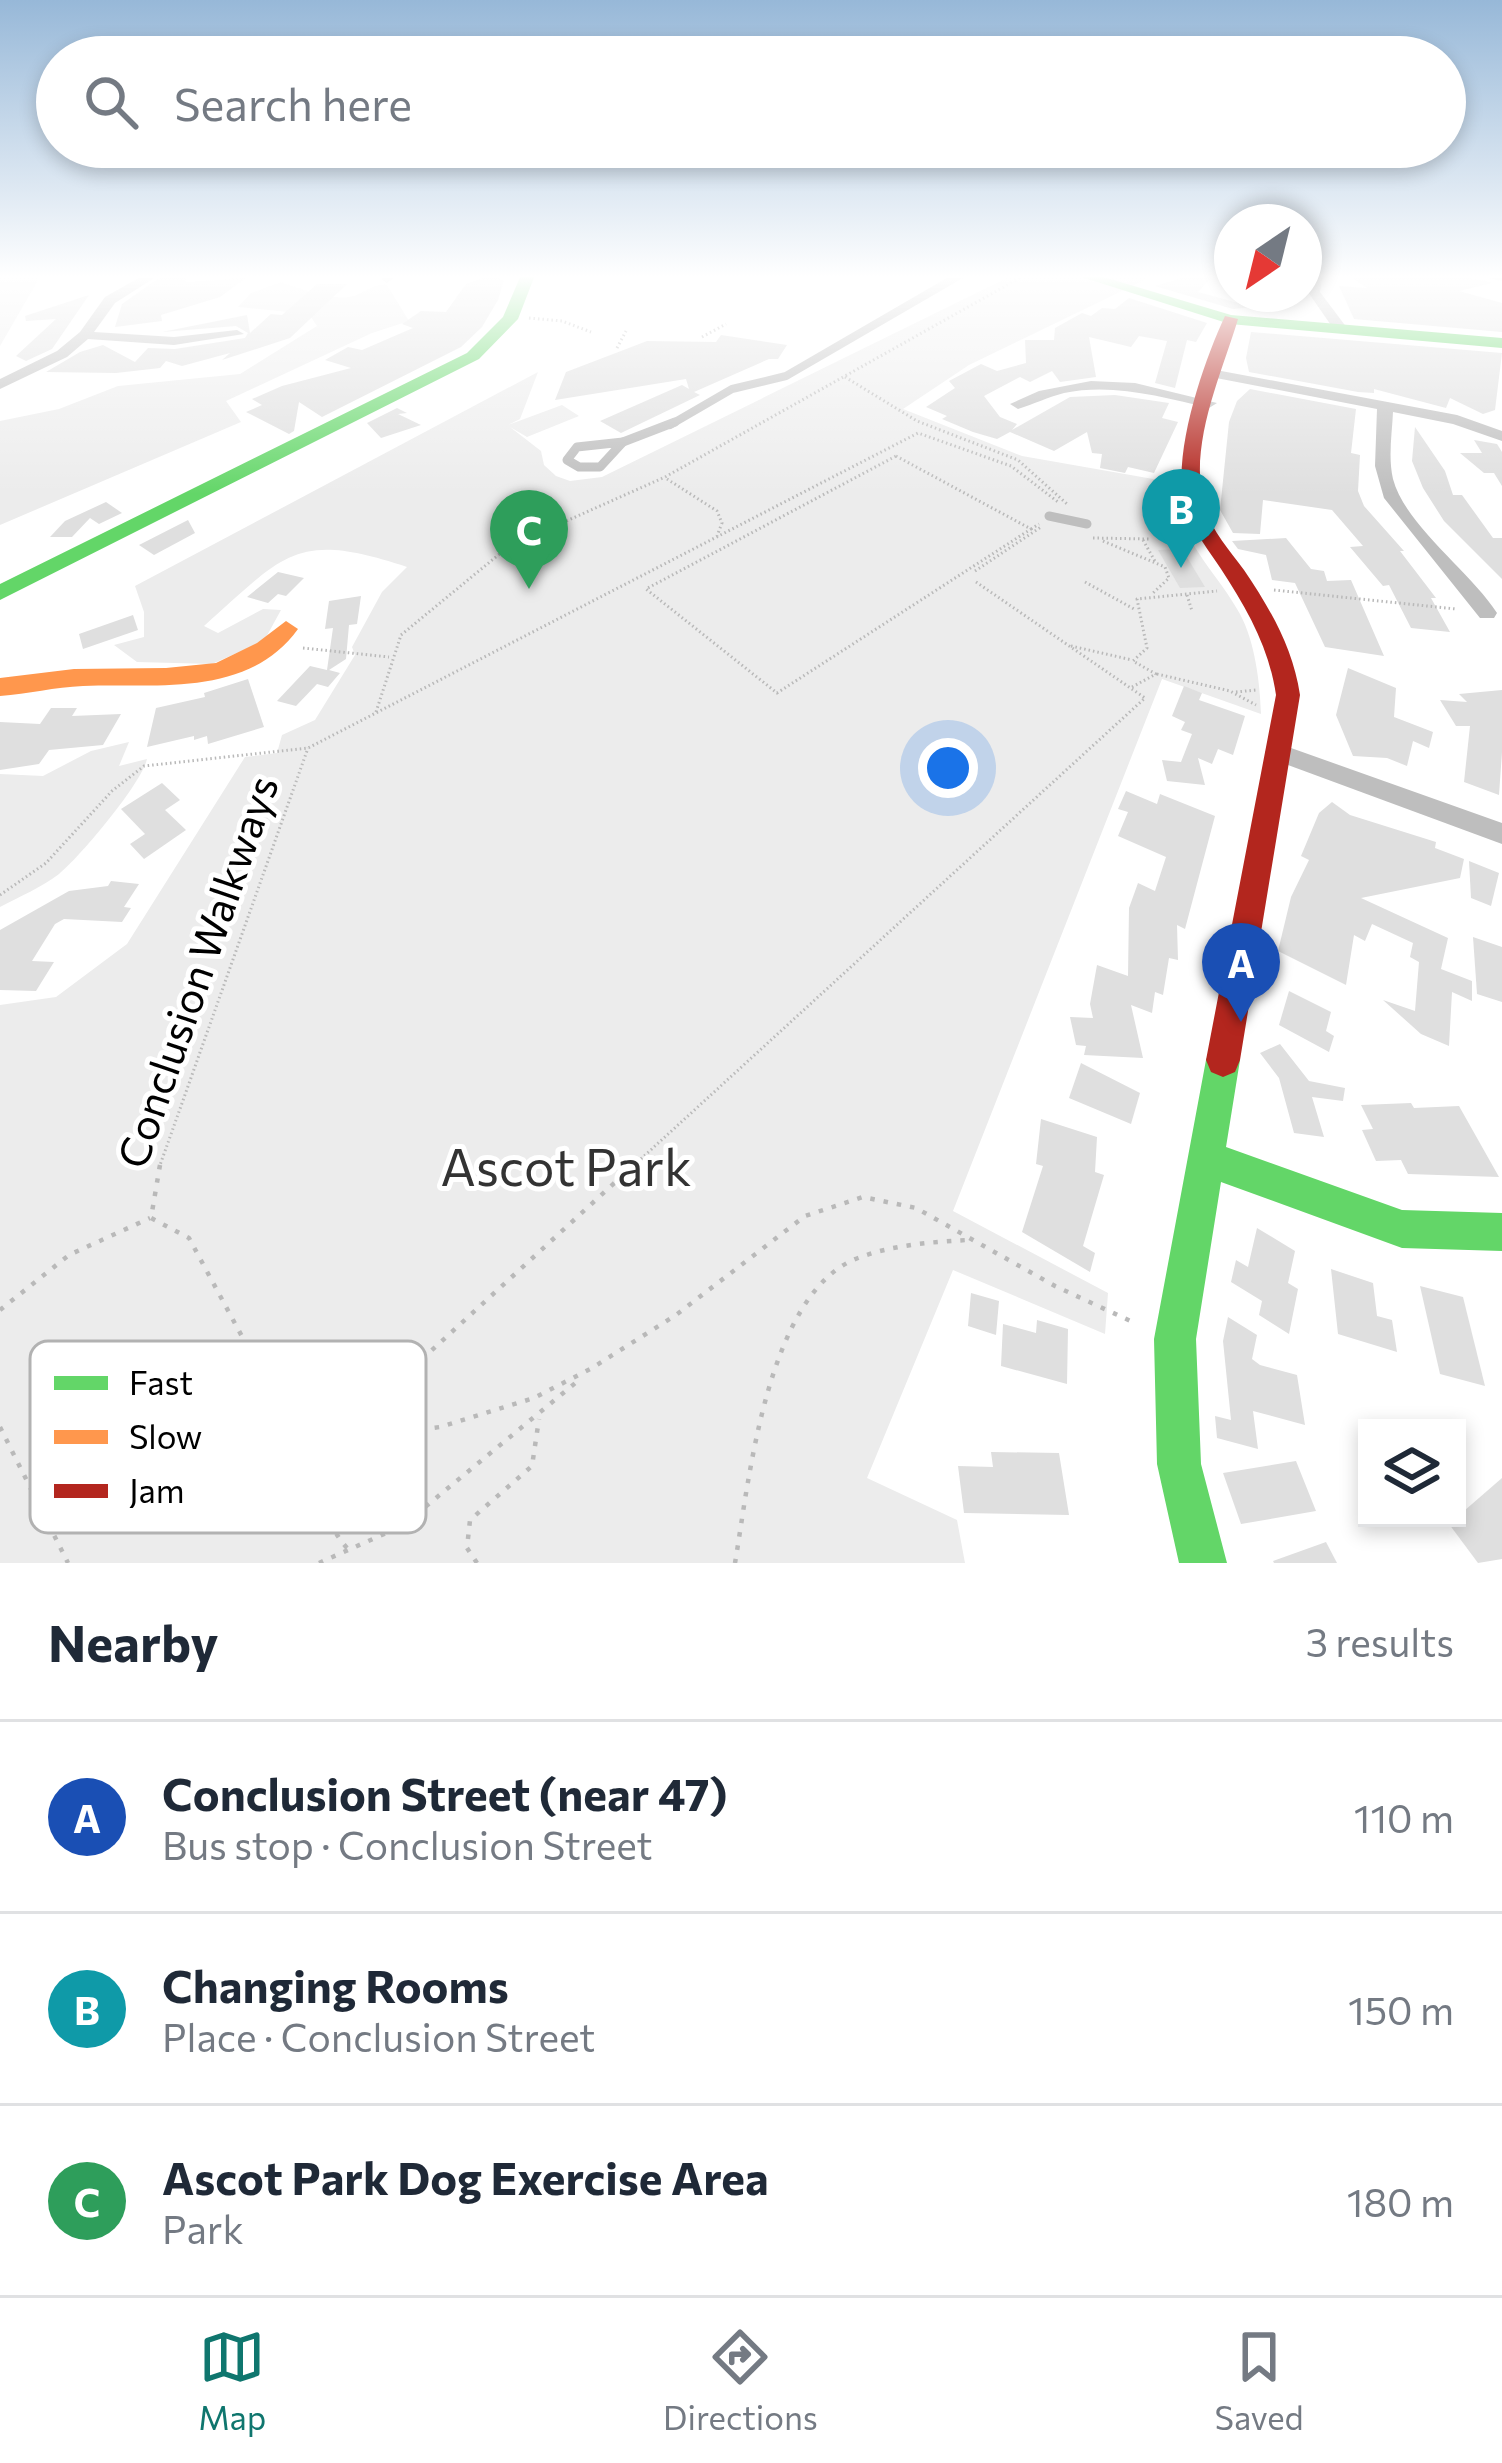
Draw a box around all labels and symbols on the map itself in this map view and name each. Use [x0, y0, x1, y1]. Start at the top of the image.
north arrow [1214, 204, 1322, 312]
pin: B [1142, 469, 1220, 568]
pin: C [490, 490, 568, 589]
your location [918, 738, 978, 798]
street label: Conclusion Walkways [105, 768, 288, 1174]
pin: A [1202, 923, 1280, 1022]
park label: Ascot Park [440, 1134, 692, 1197]
legend [30, 1341, 426, 1533]
text: Fast [129, 1361, 193, 1402]
text: Slow [129, 1415, 202, 1456]
text: Jam [129, 1469, 185, 1510]

